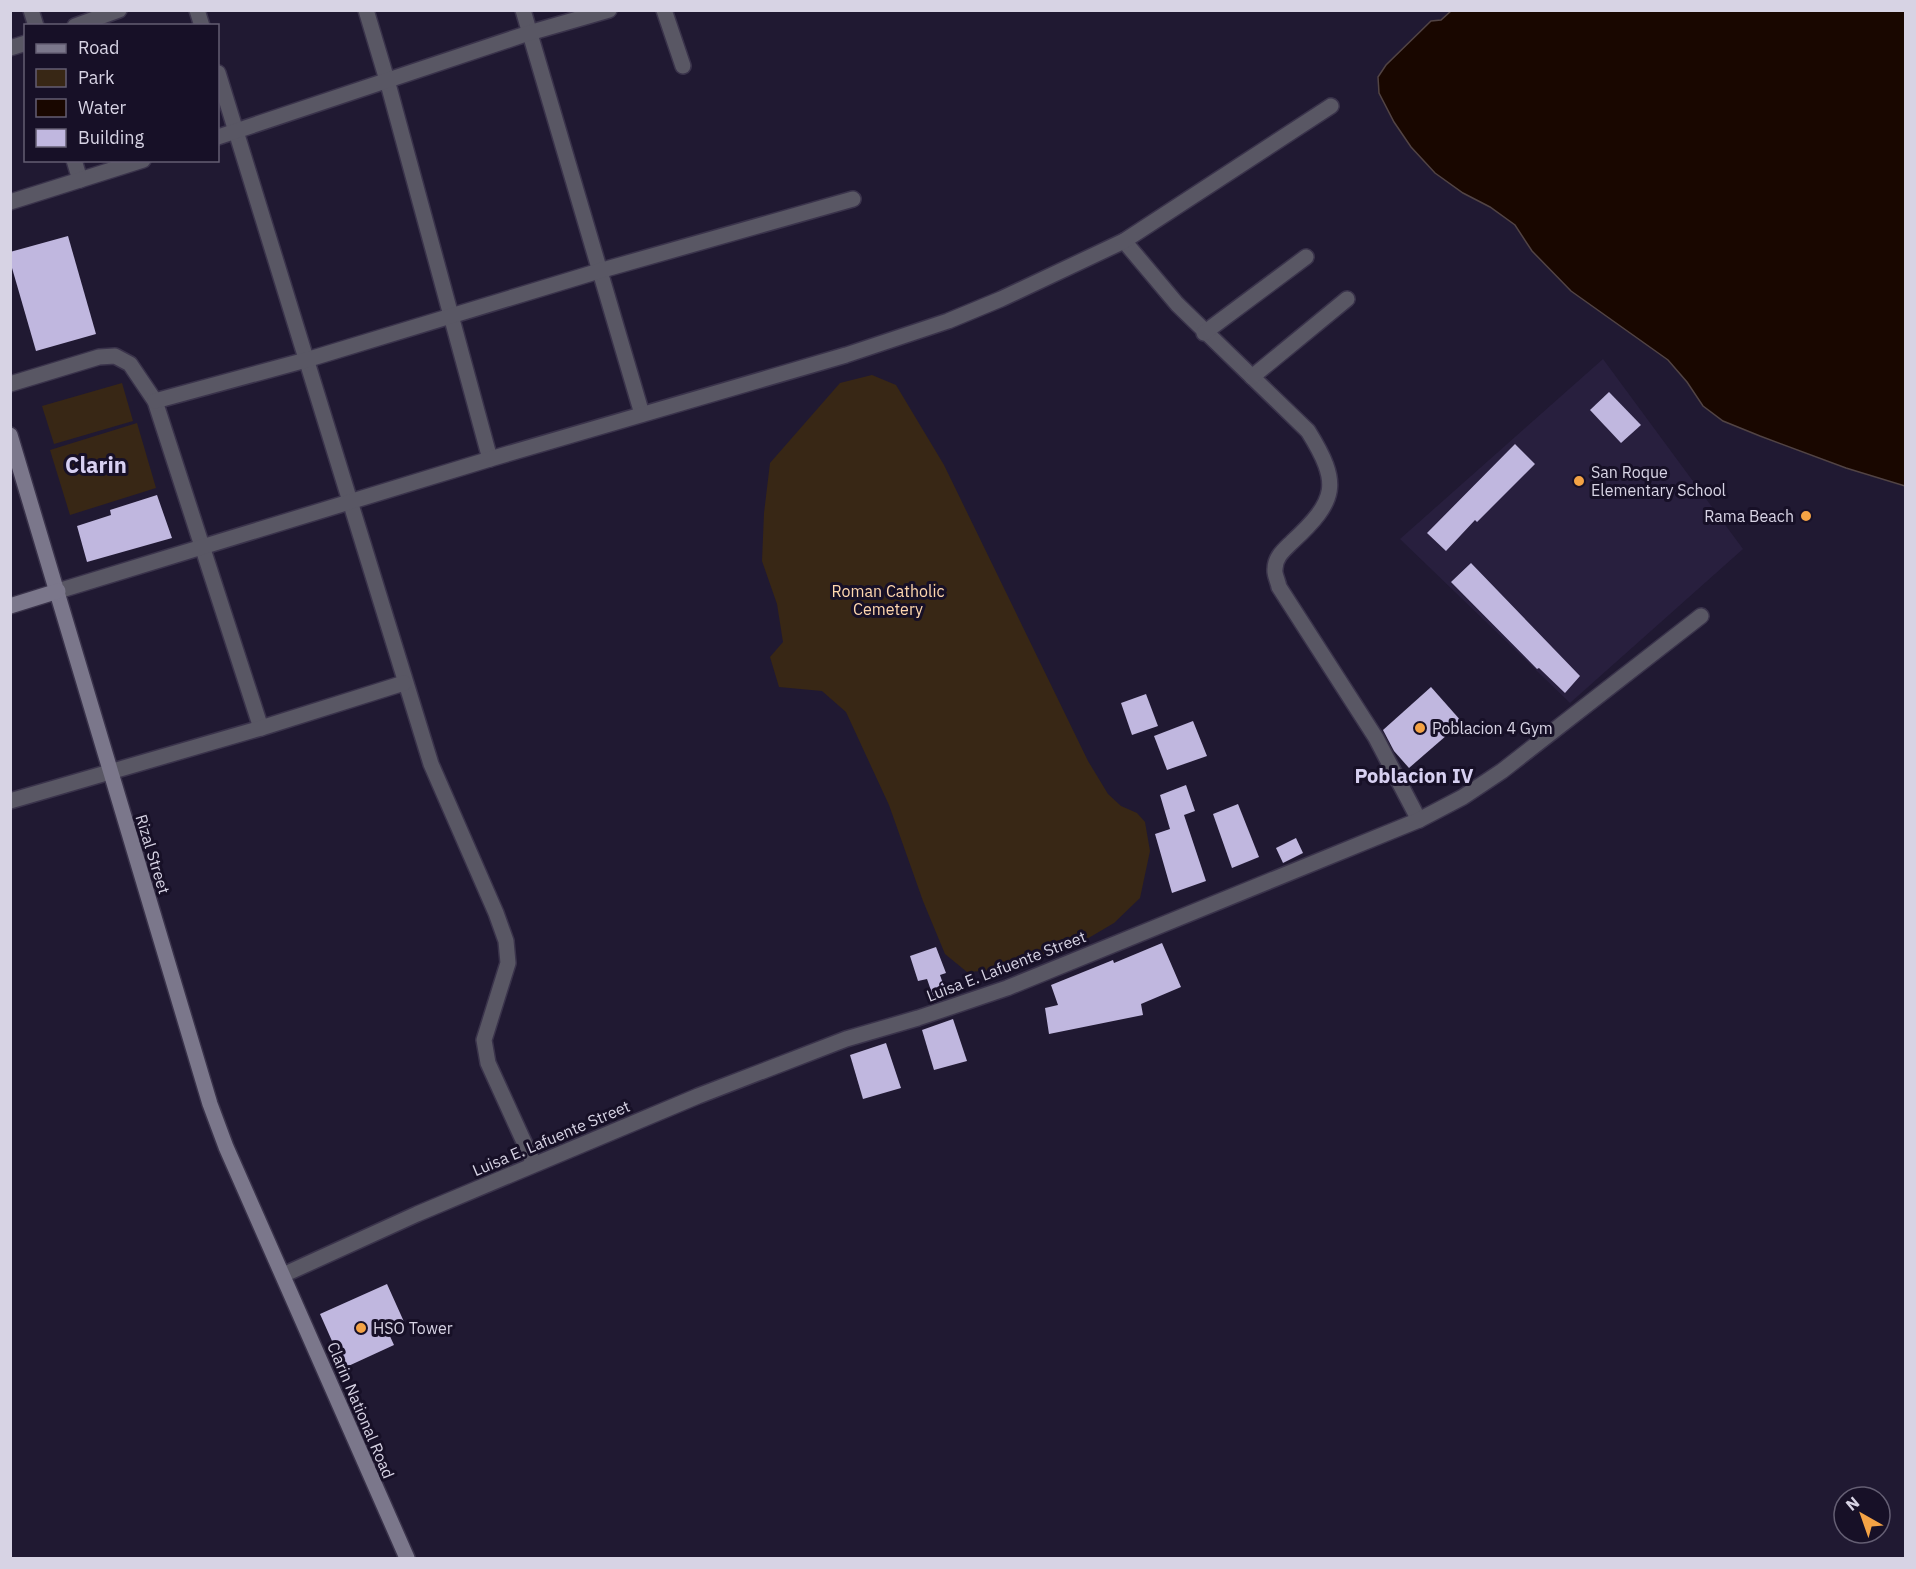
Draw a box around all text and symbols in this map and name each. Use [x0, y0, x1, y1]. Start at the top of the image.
legend [24, 24, 219, 162]
text: Road [78, 36, 119, 59]
text: Park [78, 66, 115, 89]
text: Water [78, 96, 127, 119]
text: Building [78, 126, 145, 149]
district label: Clarin [65, 450, 127, 479]
place label: San Roque Elementary School [1591, 462, 1726, 500]
marker: San Roque Elementary School [1572, 474, 1586, 488]
place label: Rama Beach [1704, 506, 1794, 526]
marker: Rama Beach [1799, 509, 1813, 523]
park label: Roman Catholic Cemetery [832, 581, 944, 619]
place label: Poblacion 4 Gym [1432, 718, 1553, 738]
marker: Poblacion 4 Gym [1413, 721, 1427, 735]
district label: Poblacion IV [1354, 762, 1474, 789]
street label: Rizal Street [131, 812, 175, 896]
street label: Luisa E. Lafuente Street [923, 926, 1089, 1006]
street label: Luisa E. Lafuente Street [469, 1096, 633, 1180]
place label: HSO Tower [373, 1318, 453, 1338]
marker: HSO Tower [354, 1321, 368, 1335]
street label: Clarin National Road [323, 1339, 399, 1481]
north arrow [1832, 1485, 1892, 1545]
text: N [1841, 1492, 1863, 1515]

